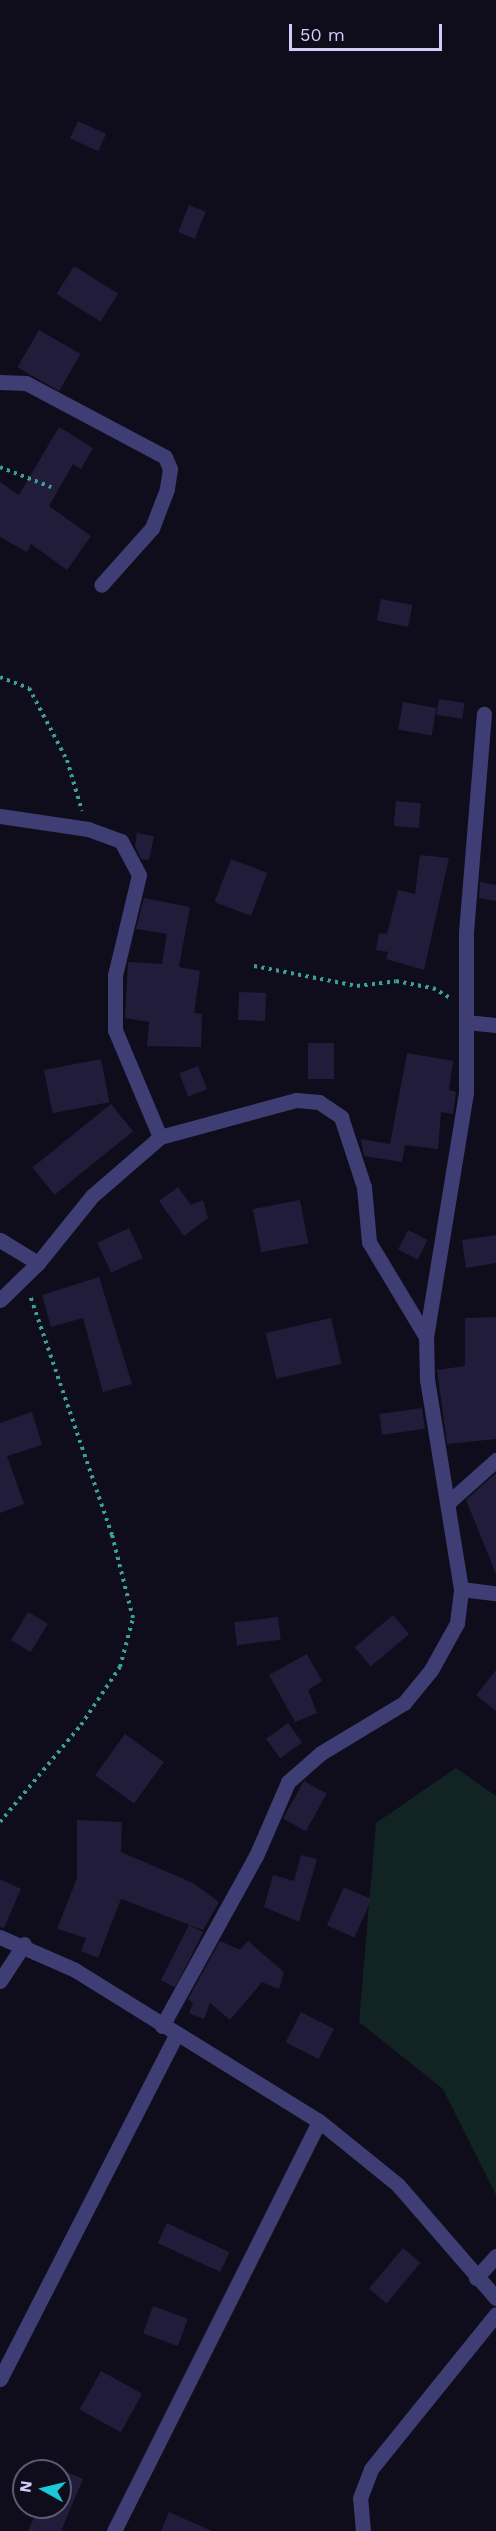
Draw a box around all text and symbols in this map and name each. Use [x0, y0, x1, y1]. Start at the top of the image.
scale bar [292, 12, 445, 50]
text: 50 m [300, 24, 345, 45]
north arrow [12, 2459, 72, 2519]
text: N [15, 2480, 36, 2494]

